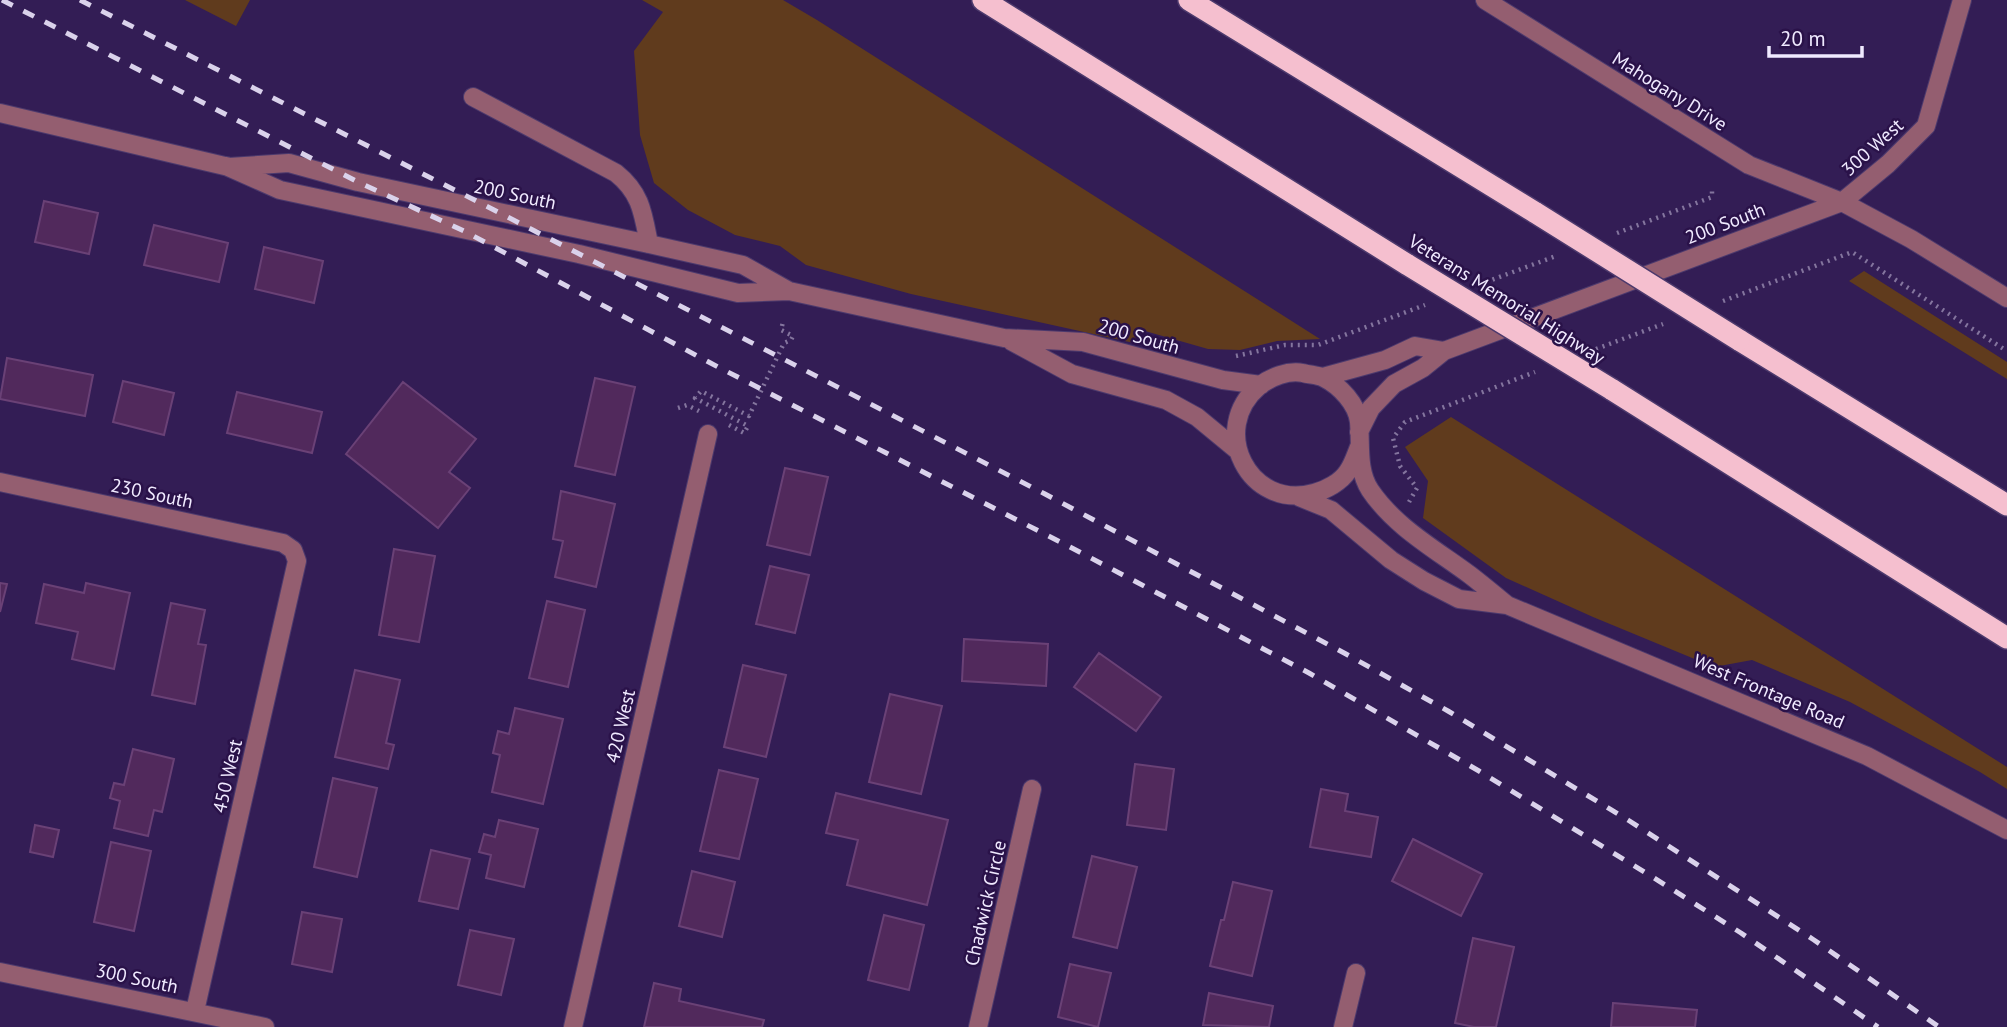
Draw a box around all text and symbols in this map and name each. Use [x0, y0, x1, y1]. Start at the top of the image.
scale bar [1769, 14, 1862, 58]
text: 20 m [1780, 25, 1826, 52]
street label: Mahogany Drive [1608, 46, 1732, 136]
street label: 300 West [1836, 113, 1908, 181]
street label: 200 South [472, 174, 558, 214]
street label: 200 South [1682, 197, 1768, 249]
street label: Veterans Memorial Highway [1403, 228, 1610, 369]
street label: 200 South [1096, 313, 1182, 359]
street label: 230 South [109, 473, 195, 513]
street label: West Frontage Road [1690, 648, 1848, 734]
street label: 420 West [600, 686, 640, 765]
street label: 450 West [207, 736, 247, 815]
street label: Chadwick Circle [959, 838, 1011, 968]
street label: 300 South [94, 958, 180, 998]

